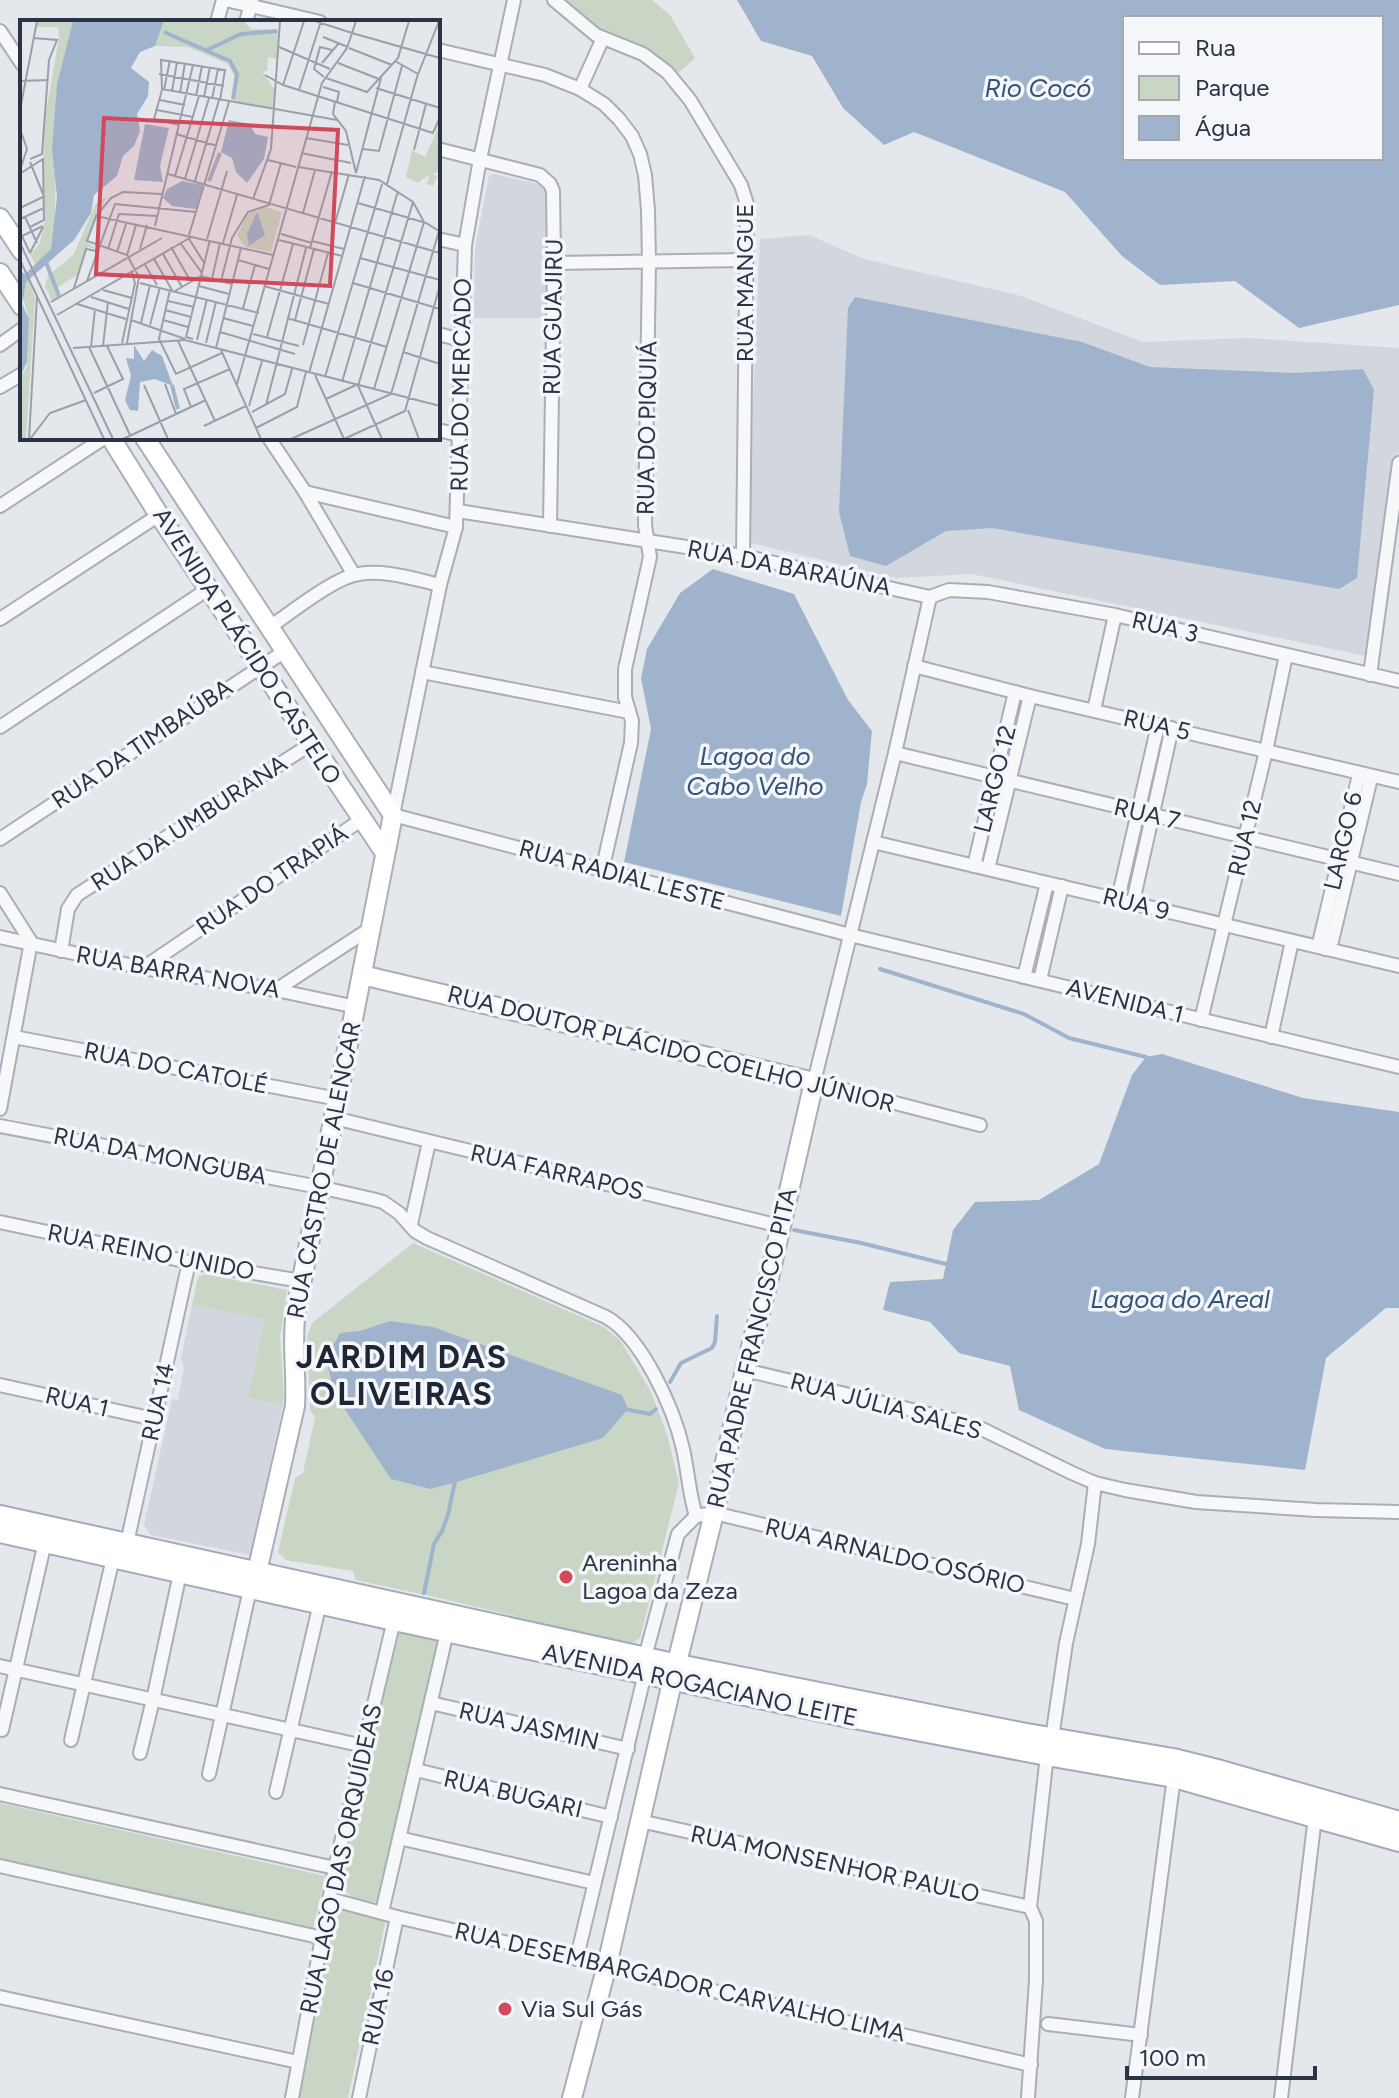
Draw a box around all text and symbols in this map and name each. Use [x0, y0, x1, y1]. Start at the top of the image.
legend [1123, 16, 1383, 160]
inset map [20, 20, 440, 440]
text: Rua [1195, 33, 1236, 62]
water label: Rio Cocó [985, 72, 1091, 104]
text: Parque [1195, 73, 1269, 102]
text: Água [1195, 113, 1251, 142]
street label: RUA MANGUE [730, 204, 759, 362]
street label: RUA GUAJIRU [537, 239, 568, 395]
street label: RUA DO MERCADO [444, 278, 477, 492]
street label: RUA DO PIQUIÁ [630, 340, 663, 515]
street label: AVENIDA PLÁCIDO CASTELO [147, 502, 348, 789]
street label: RUA DA BARAÚNA [685, 534, 894, 602]
street label: RUA 3 [1129, 605, 1201, 648]
street label: RUA DA TIMBAÚBA [46, 672, 238, 815]
street label: RUA 5 [1121, 703, 1193, 746]
street label: LARGO 12 [967, 722, 1022, 836]
water label: Lagoa do Cabo Velho [686, 740, 824, 802]
street label: RUA DA UMBURANA [85, 748, 293, 897]
street label: LARGO 6 [1317, 789, 1368, 893]
street label: RUA 7 [1111, 792, 1183, 835]
street label: RUA 12 [1222, 797, 1267, 879]
street label: RUA DO TRAPIÁ [190, 818, 354, 941]
street label: RUA RADIAL LESTE [516, 833, 728, 916]
street label: RUA 9 [1100, 881, 1173, 926]
street label: RUA BARRA NOVA [74, 939, 283, 1004]
street label: AVENIDA 1 [1064, 972, 1187, 1029]
street label: RUA DOUTOR PLÁCIDO COELHO JÚNIOR [445, 979, 898, 1118]
street label: RUA CASTRO DE ALENCAR [280, 1019, 367, 1321]
street label: RUA DO CATOLÉ [82, 1035, 271, 1100]
street label: RUA DA MONGUBA [51, 1121, 270, 1191]
street label: RUA FARRAPOS [468, 1137, 647, 1206]
street label: RUA PADRE FRANCISCO PITA [701, 1184, 803, 1511]
street label: RUA REINO UNIDO [45, 1217, 257, 1286]
water label: Lagoa do Areal [1090, 1283, 1270, 1315]
district label: JARDIM DAS OLIVEIRAS [296, 1338, 508, 1413]
street label: RUA 14 [135, 1360, 180, 1444]
street label: RUA JÚLIA SALES [787, 1366, 985, 1445]
street label: RUA 1 [43, 1380, 112, 1423]
street label: RUA ARNALDO OSÓRIO [762, 1511, 1028, 1600]
place label: Areninha Lagoa da Zeza [582, 1548, 738, 1605]
marker: Areninha Lagoa da Zeza [557, 1568, 575, 1586]
street label: AVENIDA ROGACIANO LEITE [540, 1637, 860, 1732]
street label: RUA JASMIN [456, 1695, 602, 1756]
street label: RUA LAGO DAS ORQUÍDEAS [293, 1701, 388, 2016]
street label: RUA BUGARI [441, 1763, 585, 1824]
street label: RUA MONSENHOR PAULO [688, 1819, 982, 1908]
street label: RUA DESEMBARGADOR CARVALHO LIMA [452, 1915, 909, 2048]
street label: RUA 16 [355, 1966, 400, 2048]
place label: Via Sul Gás [521, 1994, 642, 2023]
marker: Via Sul Gás [496, 2000, 514, 2018]
scale bar [1127, 2030, 1315, 2080]
text: 100 m [1139, 2043, 1206, 2072]

